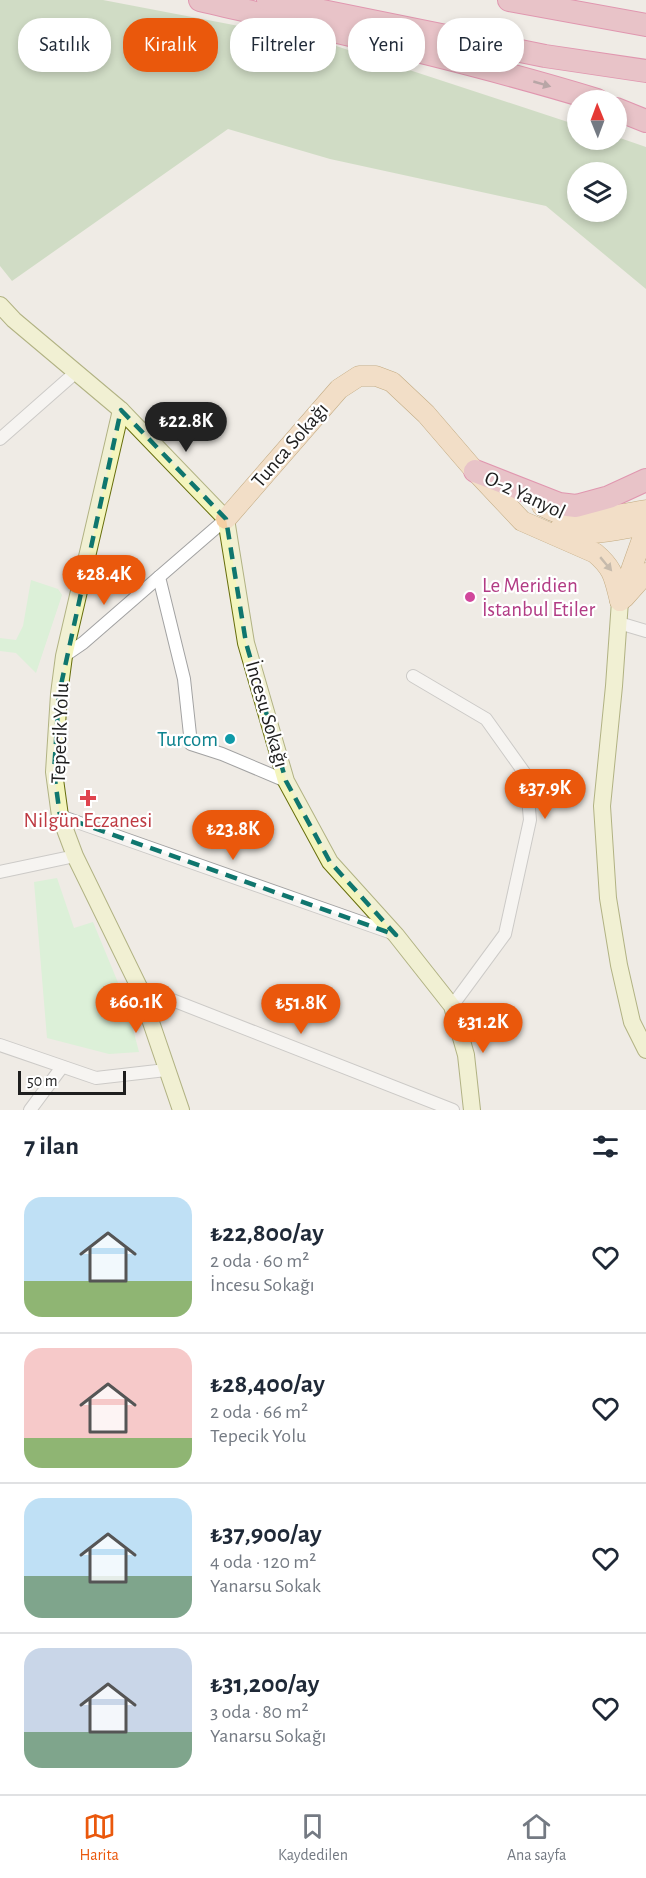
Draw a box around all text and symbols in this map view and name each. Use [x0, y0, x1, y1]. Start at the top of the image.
chip: Satılık [18, 18, 111, 72]
chip: Kiralık [123, 18, 218, 72]
chip: Filtreler [230, 18, 336, 72]
chip: Yeni [348, 18, 425, 72]
chip: Daire [437, 18, 524, 72]
one-way arrow [533, 80, 551, 89]
north arrow [567, 90, 627, 150]
map controls [567, 90, 627, 222]
button: layers [567, 162, 627, 222]
street label: Tunca Sokağı [248, 398, 332, 492]
pin: ₺22.8K [137, 402, 235, 453]
text: ₺22.8K [159, 411, 213, 431]
street label: O-2 Yanyol [481, 467, 569, 523]
pin: ₺28.4K [55, 555, 153, 606]
one-way arrow [599, 556, 612, 572]
text: ₺28.4K [76, 564, 132, 584]
place label: Le Meridien İstanbul Etiler [482, 575, 596, 620]
marker: Le Meridien İstanbul Etiler [463, 590, 477, 604]
street label: İncesu Sokağı [242, 658, 293, 770]
street label: Tepecik Yolu [48, 682, 72, 784]
place label: Turcom [157, 729, 218, 750]
marker: Turcom [223, 732, 237, 746]
pin: ₺37.9K [496, 769, 594, 820]
text: ₺37.9K [519, 778, 571, 798]
marker: Nilgün Eczanesi [81, 791, 95, 805]
place label: Nilgün Eczanesi [24, 810, 152, 831]
pin: ₺23.8K [184, 810, 282, 861]
text: ₺23.8K [206, 819, 260, 839]
pin: ₺60.1K [87, 983, 185, 1034]
pin: ₺51.8K [252, 984, 350, 1035]
text: ₺60.1K [110, 992, 162, 1012]
text: ₺51.8K [275, 993, 327, 1013]
pin: ₺31.2K [434, 1003, 532, 1054]
text: ₺31.2K [458, 1012, 508, 1032]
scale bar [18, 1068, 126, 1096]
text: 50 m [27, 1073, 58, 1089]
icon: filters [589, 1130, 622, 1163]
text: 7 ilan [24, 1133, 79, 1159]
text: ₺22,800/ay [210, 1220, 324, 1246]
icon: home [72, 1221, 144, 1293]
icon: heart [589, 1241, 622, 1274]
text: 2 oda · 60 m² [210, 1251, 309, 1271]
text: İncesu Sokağı [210, 1275, 315, 1295]
text: ₺28,400/ay [210, 1371, 325, 1397]
icon: home [72, 1372, 144, 1444]
icon: heart [589, 1392, 622, 1425]
text: 2 oda · 66 m² [210, 1402, 308, 1422]
text: Tepecik Yolu [210, 1426, 306, 1446]
text: ₺37,900/ay [210, 1521, 322, 1547]
icon: home [72, 1522, 144, 1594]
icon: heart [589, 1542, 622, 1575]
text: 4 oda · 120 m² [210, 1552, 316, 1572]
text: Yanarsu Sokak [210, 1576, 321, 1596]
text: ₺31,200/ay [210, 1671, 319, 1697]
icon: home [72, 1672, 144, 1744]
icon: heart [589, 1692, 622, 1725]
text: 3 oda · 80 m² [210, 1702, 308, 1722]
text: Yanarsu Sokağı [210, 1726, 326, 1746]
tab: Harita [80, 1810, 119, 1865]
tab: Kaydedilen [278, 1810, 348, 1865]
tab: Ana sayfa [507, 1810, 566, 1865]

